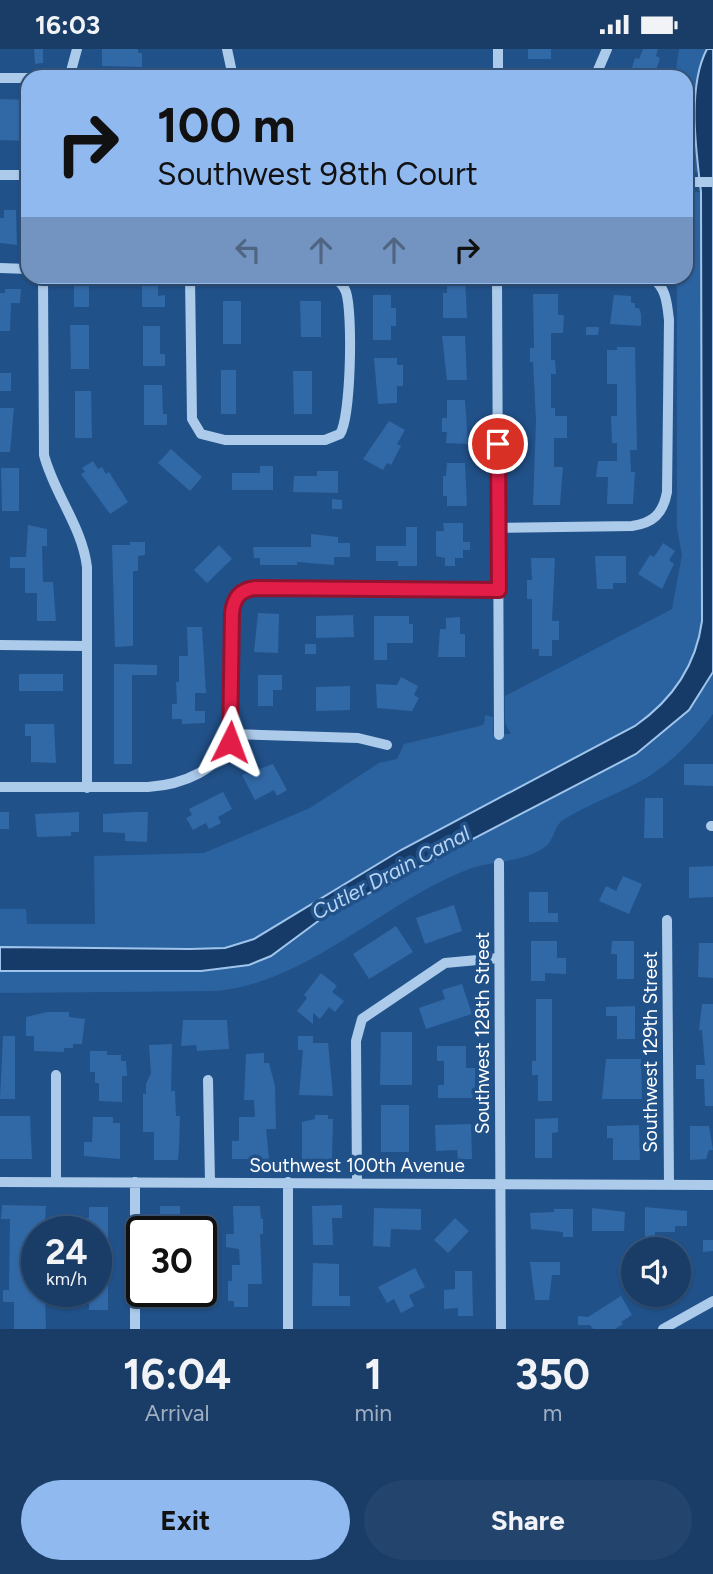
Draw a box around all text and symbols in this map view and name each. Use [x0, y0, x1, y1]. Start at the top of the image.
text: 16:03 [35, 9, 100, 41]
text: 100 m [157, 95, 296, 154]
icon: right [42, 98, 133, 189]
text: Southwest 98th Court [157, 155, 478, 193]
icon: left [229, 231, 267, 269]
icon: ahead [302, 231, 340, 269]
icon: ahead [375, 231, 413, 269]
icon: right [448, 231, 486, 269]
pin [468, 414, 528, 474]
icon: arrive [479, 425, 517, 463]
position arrow [193, 705, 267, 779]
water label: Cutler Drain Canal [307, 820, 474, 925]
street label: Southwest 128th Street [471, 932, 494, 1134]
street label: Southwest 129th Street [639, 951, 662, 1153]
street label: Southwest 100th Avenue [249, 1154, 465, 1177]
speed limit sign: 30 [126, 1216, 217, 1307]
text: 24 [45, 1231, 88, 1273]
map controls [621, 1237, 691, 1307]
button: sound [621, 1237, 691, 1307]
text: km/h [46, 1268, 87, 1290]
text: 16:04 [123, 1349, 231, 1400]
text: 1 [364, 1349, 382, 1400]
text: 350 [515, 1349, 590, 1400]
text: Arrival [145, 1399, 210, 1427]
text: min [354, 1399, 392, 1427]
text: m [543, 1399, 562, 1427]
button: Exit [21, 1480, 350, 1560]
button: Share [364, 1480, 692, 1560]

